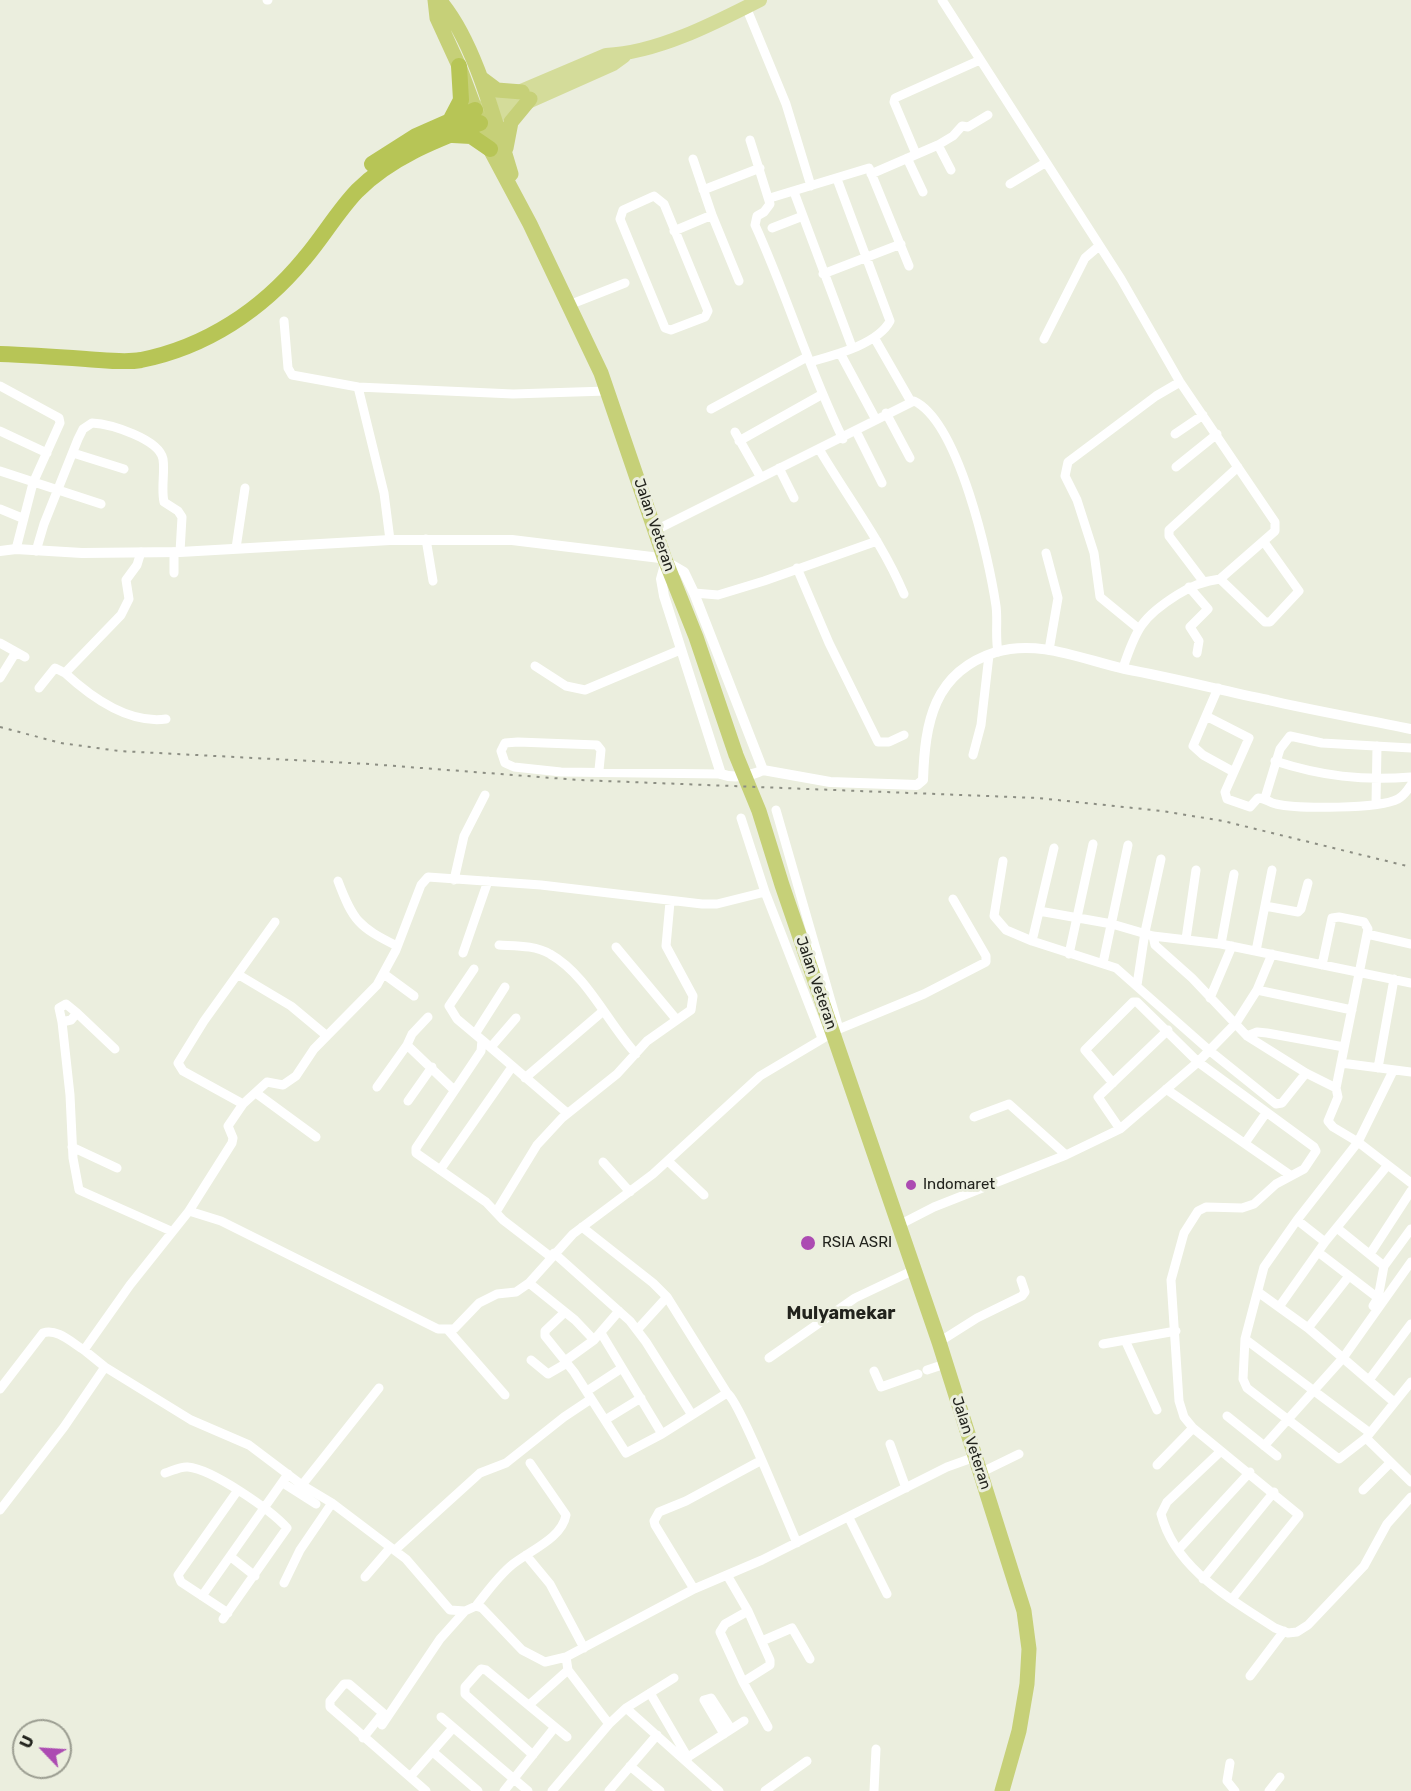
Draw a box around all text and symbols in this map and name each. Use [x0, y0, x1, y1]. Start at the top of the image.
street label: Jalan Veteran [630, 476, 678, 574]
street label: Jalan Veteran [792, 934, 840, 1032]
place label: Indomaret [923, 1176, 995, 1194]
marker: Indomaret [904, 1178, 918, 1192]
marker: RSIA ASRI [799, 1234, 817, 1252]
place label: RSIA ASRI [822, 1234, 892, 1252]
district label: Mulyamekar [787, 1303, 895, 1325]
street label: Jalan Veteran [947, 1394, 995, 1492]
north arrow [12, 1719, 72, 1779]
text: U [16, 1733, 38, 1751]

